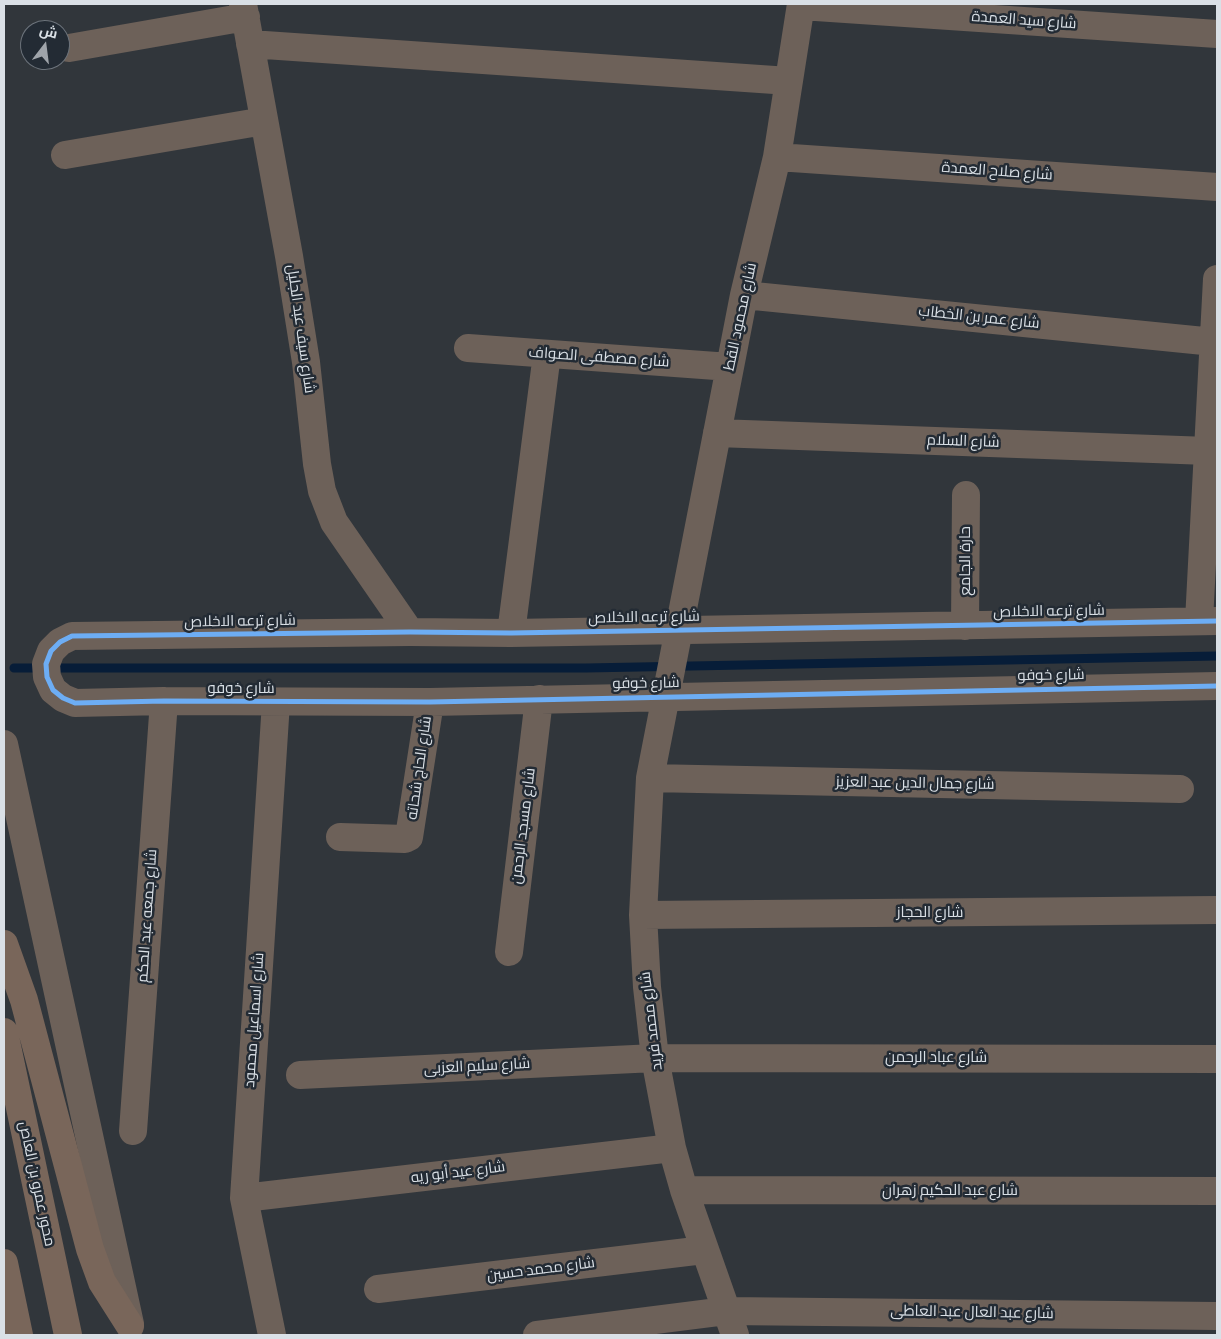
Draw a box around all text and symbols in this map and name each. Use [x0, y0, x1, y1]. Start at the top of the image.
street label: شارع سيد العمدة [971, 8, 1077, 34]
text: ش [37, 19, 60, 43]
north arrow [20, 20, 70, 70]
street label: شارع صلاح العمدة [941, 159, 1053, 185]
street label: شارع محمود القط [721, 261, 761, 373]
street label: شارع سيف عبد الجليل [282, 264, 318, 394]
street label: شارع عمر بن الخطاب [918, 303, 1040, 333]
street label: شارع مصطفى الصواف [528, 344, 670, 372]
street label: شارع السلام [926, 432, 1000, 452]
street label: حارة الجامع [957, 526, 975, 596]
street label: شارع ترعه الاخلاص [993, 602, 1105, 622]
street label: شارع ترعه الاخلاص [588, 608, 700, 628]
street label: شارع ترعه الاخلاص [184, 612, 296, 632]
street label: شارع خوفو [1017, 666, 1085, 686]
street label: شارع خوفو [612, 674, 680, 694]
street label: شارع خوفو [207, 680, 275, 698]
street label: شارع الحاج شحاته [404, 715, 436, 821]
street label: شارع مسجد الرحمن [508, 767, 540, 885]
street label: شارع جمال الدين عبد العزيز [835, 774, 995, 794]
street label: شارع جمعه عبد الحكم [134, 849, 162, 983]
street label: شارع الحجاز [897, 904, 963, 922]
street label: شارع اسماعيل محمود [241, 952, 269, 1088]
street label: شارع محمد فريد [637, 971, 667, 1071]
street label: شارع عباد الرحمن [885, 1049, 987, 1067]
street label: شارع سليم العزبى [423, 1055, 531, 1079]
street label: محور عمرو بن العاص [14, 1120, 58, 1248]
street label: شارع عيد أبو ريه [410, 1158, 506, 1188]
street label: شارع عبد الحكيم زهران [882, 1182, 1018, 1200]
street label: شارع محمد حسين [486, 1254, 596, 1286]
street label: شارع عبد العال عبد العاطى [890, 1303, 1054, 1323]

